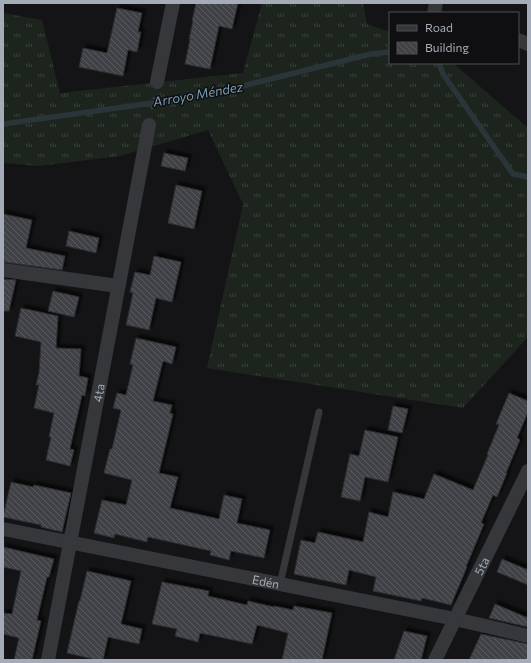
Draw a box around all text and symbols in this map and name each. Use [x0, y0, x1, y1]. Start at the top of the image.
legend [389, 12, 519, 64]
text: Road [425, 20, 453, 34]
text: Building [425, 40, 469, 54]
water label: Arroyo Méndez [151, 78, 245, 110]
street label: 4ta [90, 382, 107, 403]
street label: 5ta [471, 555, 492, 577]
street label: Edén [251, 572, 281, 591]

